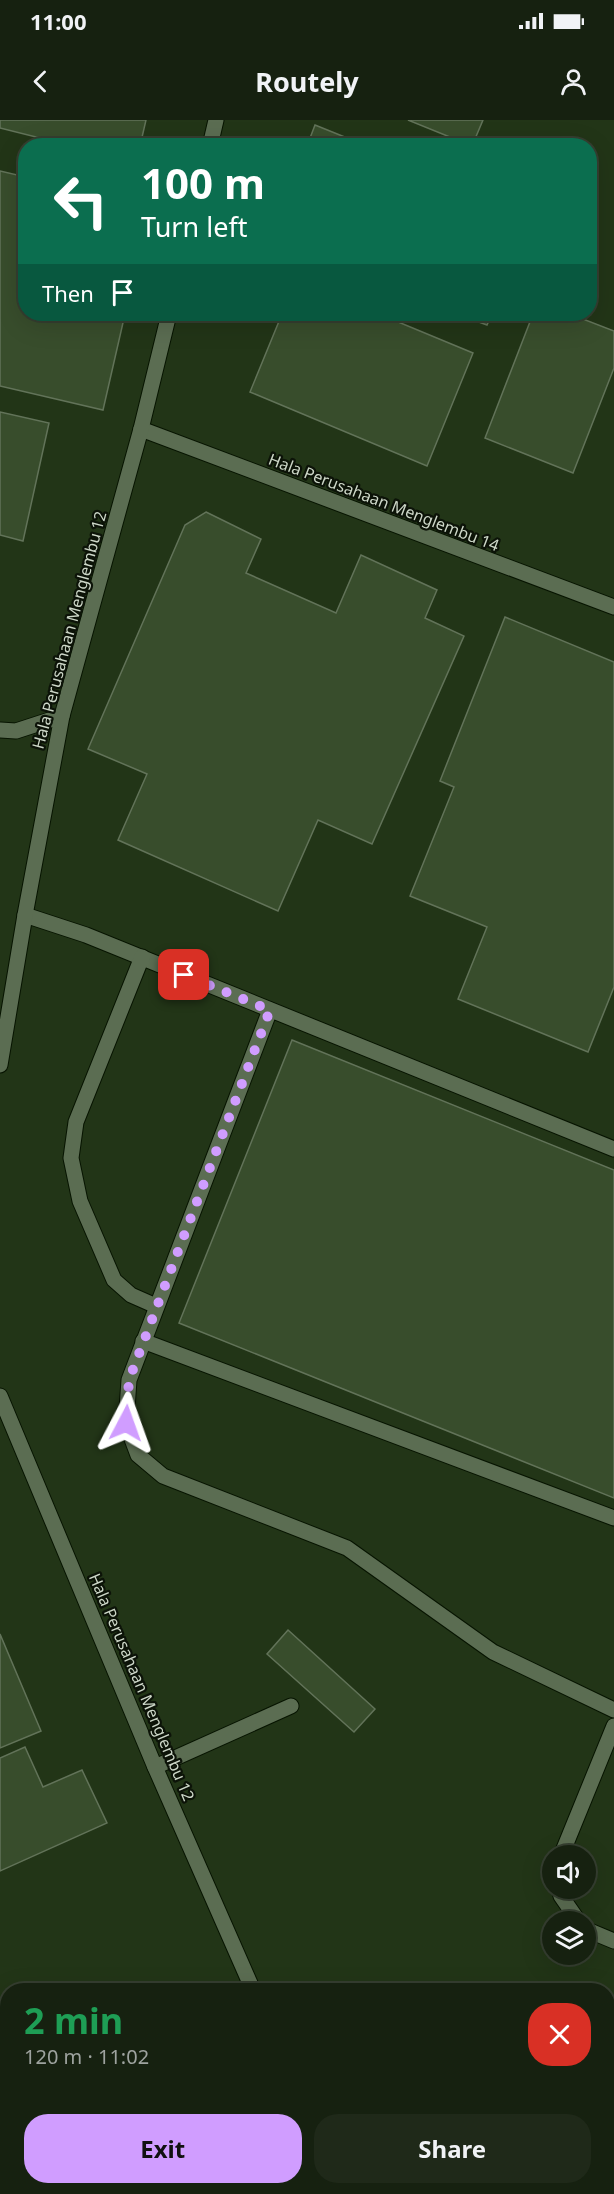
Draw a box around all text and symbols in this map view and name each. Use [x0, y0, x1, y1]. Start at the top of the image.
text: 11:00 [30, 6, 87, 36]
text: Routely [255, 63, 359, 100]
icon: back [24, 65, 57, 98]
icon: person [557, 65, 590, 98]
text: 100 m [141, 154, 265, 211]
icon: left [42, 162, 120, 240]
text: Turn left [141, 208, 247, 245]
icon: arrive [106, 276, 139, 309]
text: Then [42, 278, 94, 308]
street label: Hala Perusahaan Menglembu 14 [266, 448, 502, 556]
street label: Hala Perusahaan Menglembu 12 [27, 509, 111, 751]
pin [158, 949, 209, 1000]
icon: arrive [167, 958, 200, 991]
position arrow [94, 1391, 158, 1455]
street label: Hala Perusahaan Menglembu 12 [84, 1570, 200, 1804]
map controls [542, 1845, 596, 1965]
button: sound [542, 1845, 596, 1899]
button: layers [542, 1911, 596, 1965]
text: 2 min [24, 1996, 123, 2045]
button: close [528, 2003, 591, 2066]
text: 120 m · 11:02 [24, 2043, 149, 2070]
button: Exit [24, 2114, 302, 2183]
button: Share [314, 2114, 591, 2183]

